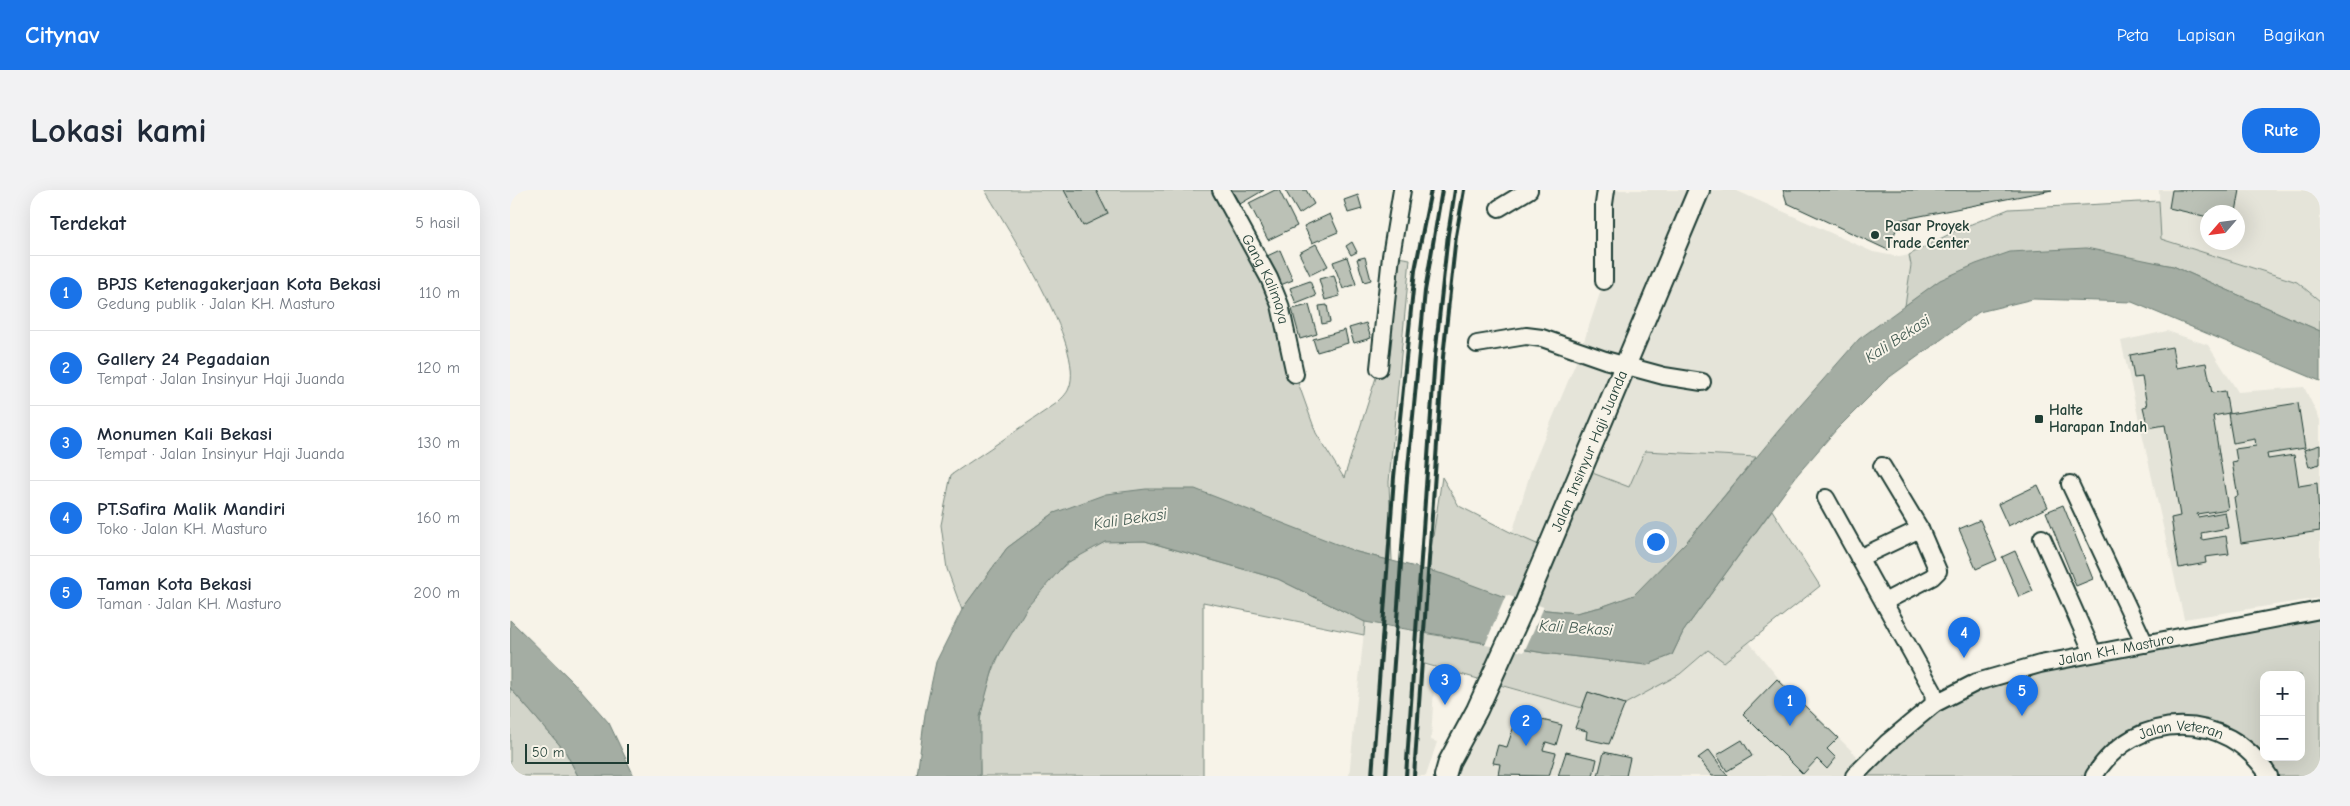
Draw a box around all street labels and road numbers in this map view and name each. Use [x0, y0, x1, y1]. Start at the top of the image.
street label: Gang Kalimaya [1238, 231, 1293, 326]
street label: Jalan Insinyur Haji Juanda [1547, 368, 1631, 534]
street label: Jalan KH. Masturo [2057, 629, 2176, 669]
street label: Jalan Veteran [2135, 717, 2227, 743]

